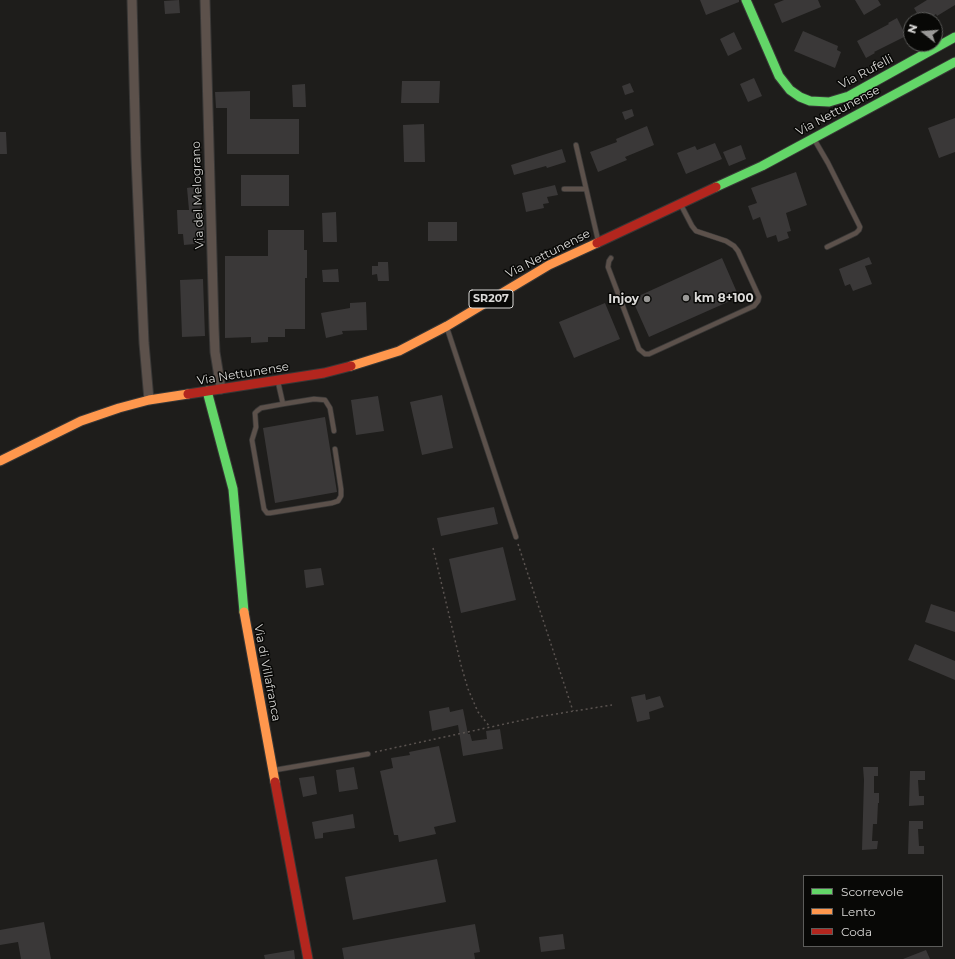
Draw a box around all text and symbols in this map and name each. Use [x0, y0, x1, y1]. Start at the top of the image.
north arrow [903, 12, 943, 52]
text: N [904, 22, 920, 35]
street label: Via Rufelli [836, 52, 896, 92]
street label: Via Nettunense [794, 83, 882, 139]
street label: Via del Melograno [189, 141, 207, 249]
street label: Via Nettunense [503, 227, 593, 281]
road number: SR207 [469, 290, 513, 308]
place label: km 8+100 [694, 291, 754, 305]
place label: Injoy [608, 292, 639, 306]
marker: km 8+100 [681, 293, 691, 303]
marker: Injoy [642, 294, 652, 304]
street label: Via Nettunense [196, 360, 290, 388]
street label: Via di Villafranca [251, 623, 283, 723]
legend [803, 875, 943, 947]
text: Scorrevole [841, 884, 903, 899]
text: Lento [841, 904, 876, 919]
text: Coda [841, 924, 872, 939]

